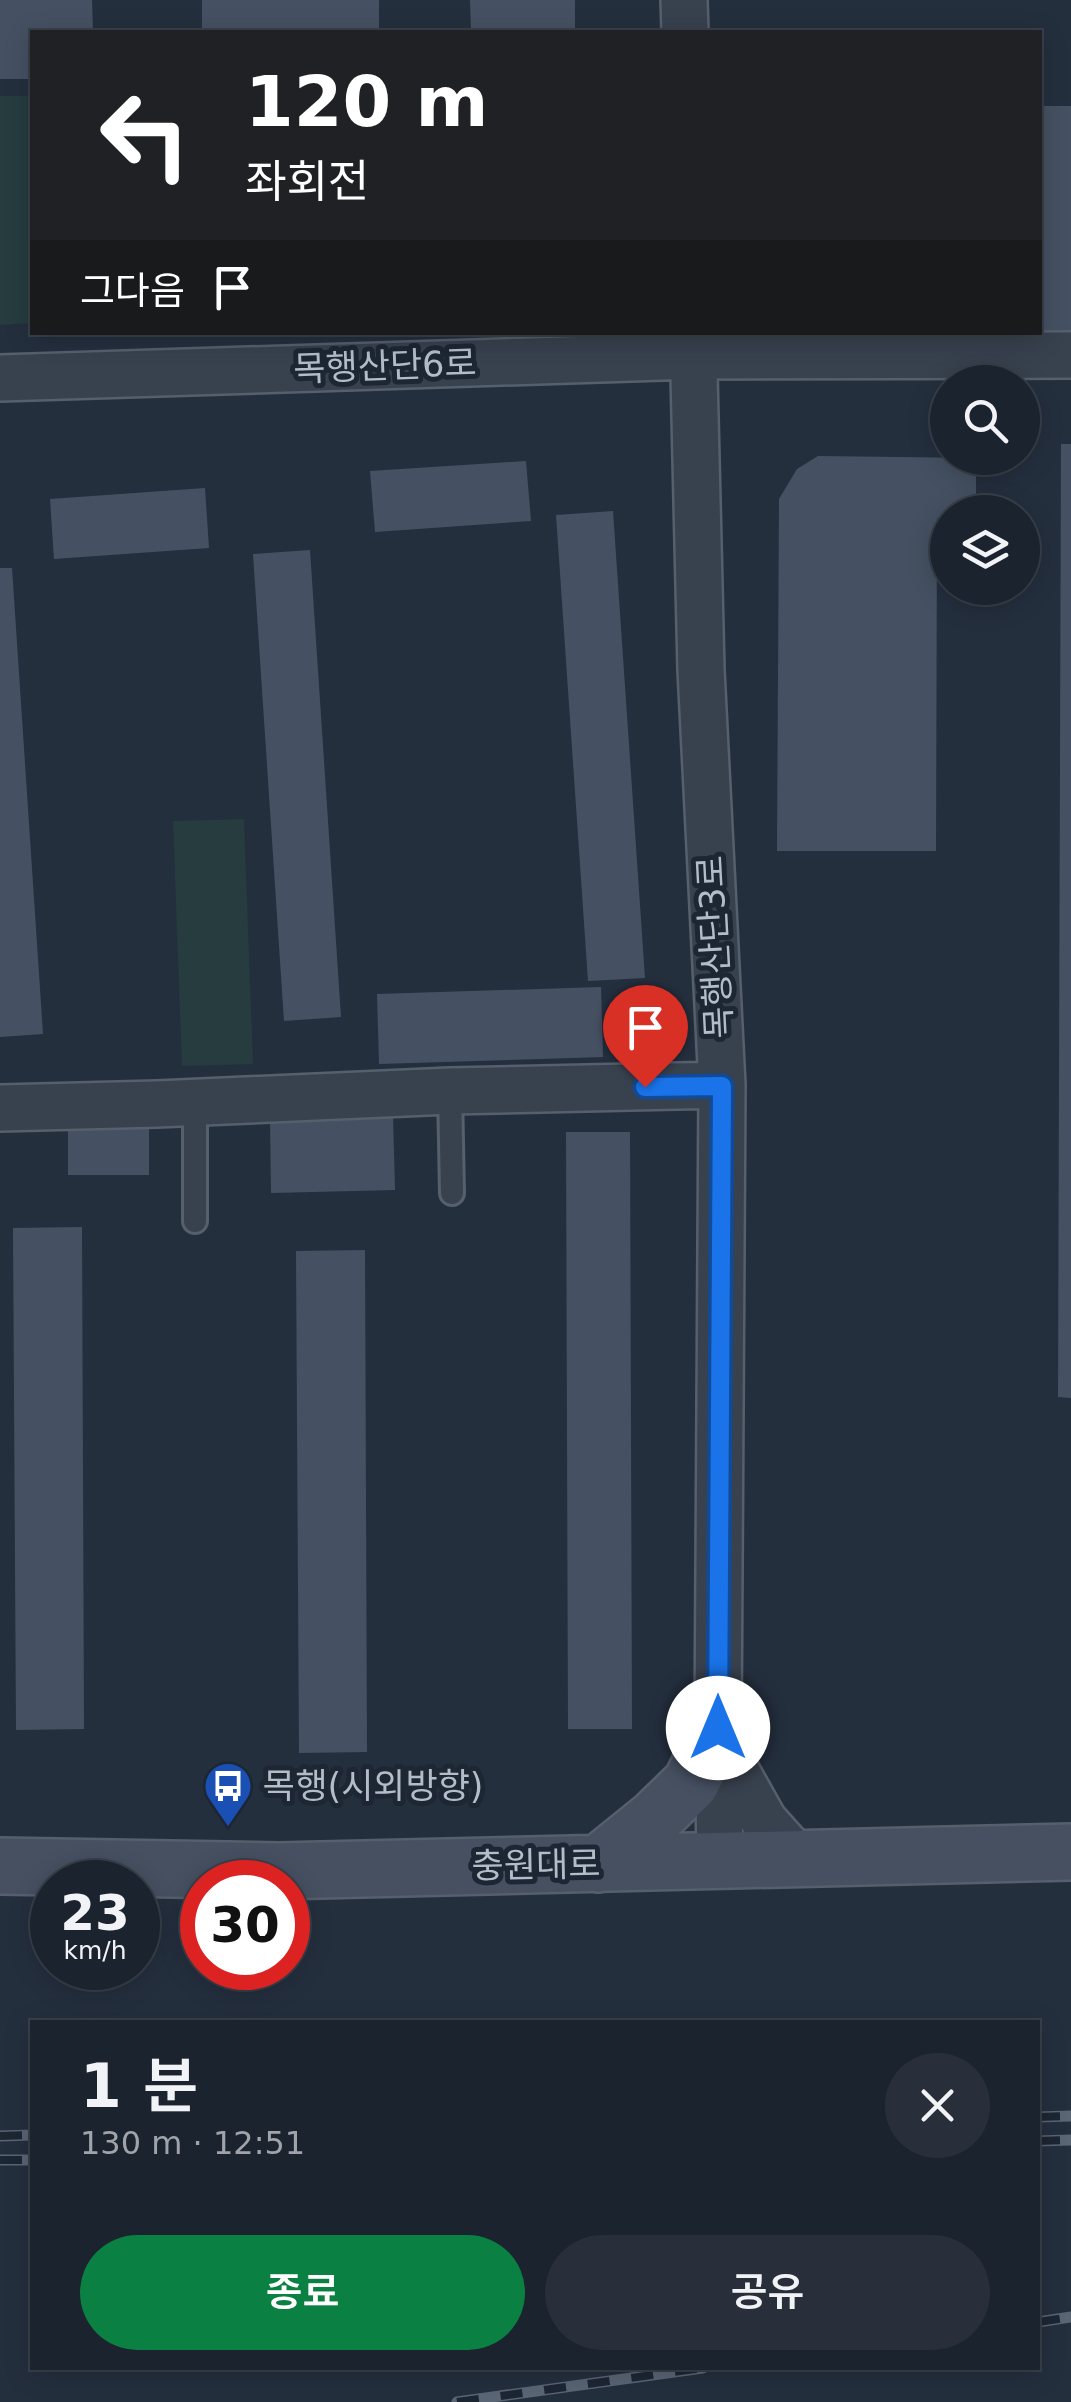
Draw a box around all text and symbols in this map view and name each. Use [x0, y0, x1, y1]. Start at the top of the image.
text: 120 m [245, 61, 488, 143]
icon: left [80, 70, 210, 200]
text: 좌회전 [245, 155, 369, 208]
icon: arrive [205, 260, 260, 315]
text: 그다음 [80, 269, 185, 313]
street label: 목행산단6로 [293, 343, 477, 389]
map controls [930, 365, 1040, 605]
button: search [930, 365, 1040, 475]
button: layers [930, 495, 1040, 605]
street label: 목행산단3로 [690, 854, 740, 1040]
pin [603, 985, 688, 1088]
icon: arrive [618, 1000, 673, 1055]
position arrow [666, 1676, 770, 1780]
bus stop icon: 목행(시외방향) [202, 1760, 254, 1828]
place label: 목행(시외방향) [263, 1766, 484, 1806]
street label: 충원대로 [471, 1844, 601, 1886]
speed limit sign: 30 [180, 1860, 310, 1990]
text: 23 [60, 1884, 130, 1942]
text: km/h [63, 1936, 127, 1965]
text: 1 분 [80, 2051, 198, 2121]
button: close [885, 2053, 990, 2158]
text: 130 m · 12:51 [80, 2124, 305, 2162]
button: 종료 [80, 2235, 525, 2350]
button: 공유 [545, 2235, 990, 2350]

